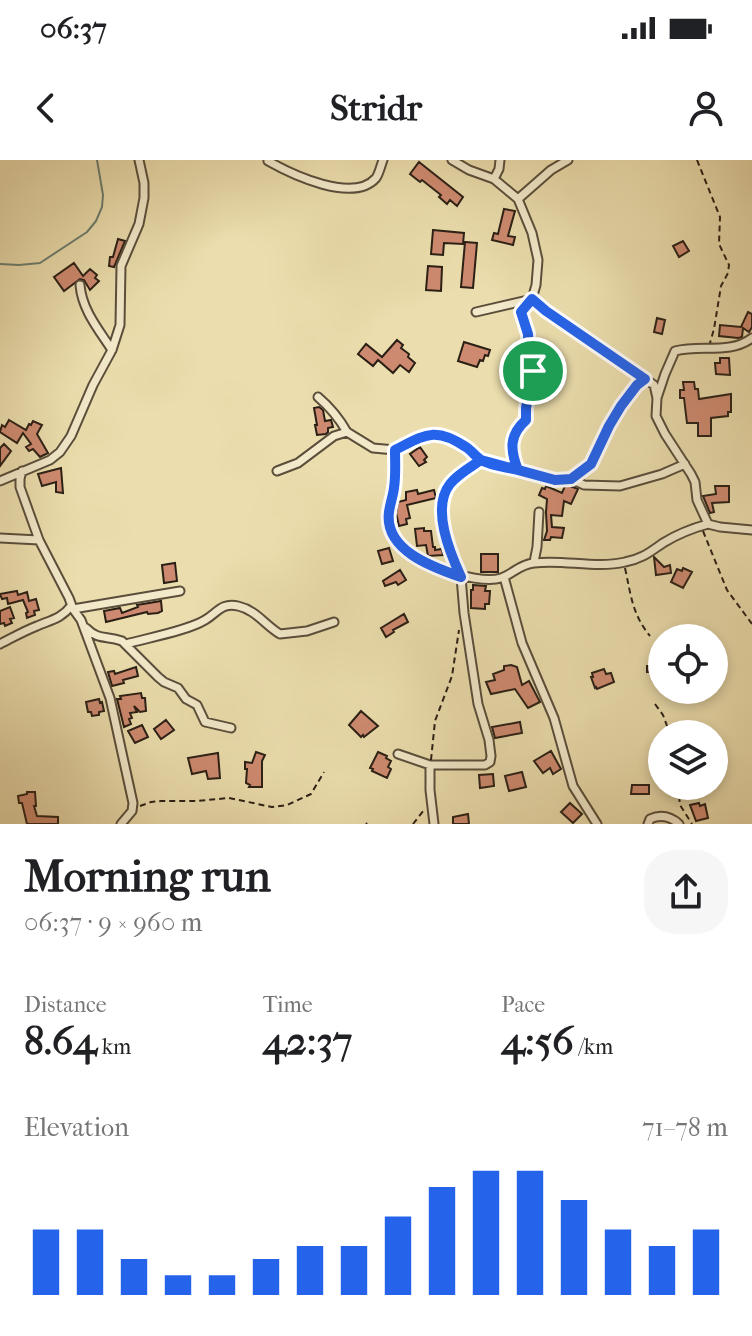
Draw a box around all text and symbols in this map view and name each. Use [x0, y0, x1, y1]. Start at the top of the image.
text: 06:37 [40, 11, 107, 46]
icon: back [24, 86, 68, 130]
icon: person [684, 86, 728, 130]
text: Stridr [330, 87, 422, 129]
pin [499, 337, 567, 405]
icon: arrive [511, 349, 555, 393]
map controls [648, 624, 728, 800]
button: locate [648, 624, 728, 704]
button: layers [648, 720, 728, 800]
button: share [644, 850, 728, 934]
text: Morning run [24, 851, 271, 902]
text: 06:37 · 9 × 960 m [24, 907, 202, 938]
text: Distance [24, 992, 107, 1018]
text: Time [263, 992, 313, 1018]
text: Pace [501, 992, 545, 1018]
text: 8.64 [24, 1018, 97, 1064]
text: 42:37 [263, 1018, 352, 1064]
text: 4:56 [501, 1018, 574, 1064]
text: km [97, 1034, 131, 1060]
text: /km [574, 1034, 613, 1060]
text: Elevation [24, 1112, 129, 1143]
text: 71–78 m [642, 1112, 728, 1143]

